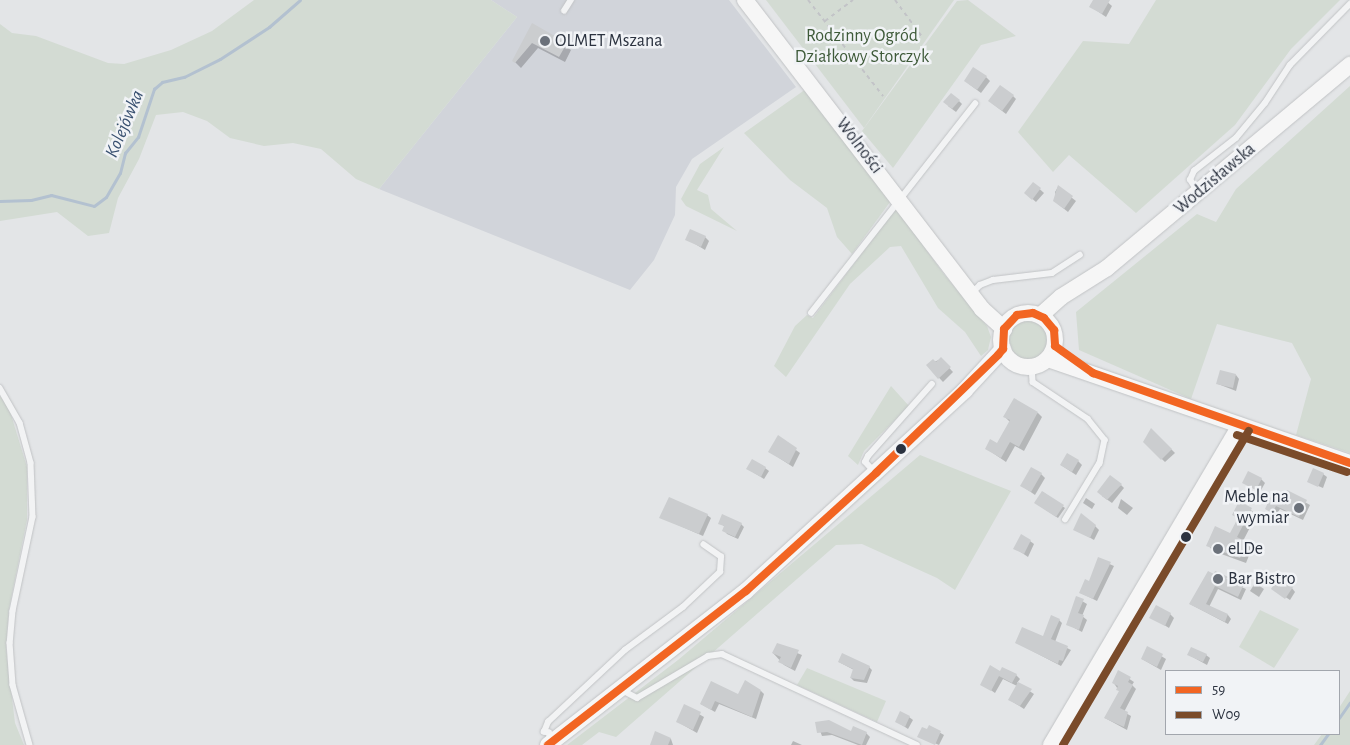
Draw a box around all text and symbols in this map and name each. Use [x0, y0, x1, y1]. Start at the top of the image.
park label: Rodzinny Ogród Działkowy Storczyk [795, 26, 929, 68]
place label: OLMET Mszana [555, 30, 663, 52]
marker: OLMET Mszana [539, 35, 551, 47]
water label: Kolejówka [101, 87, 149, 161]
street label: Wolności [831, 114, 887, 178]
street label: Wodzisławska [1170, 139, 1260, 219]
unlabelled marker [896, 444, 906, 454]
place label: Meble na wymiar [1224, 487, 1289, 530]
marker: Meble na wymiar [1293, 502, 1305, 514]
unlabelled marker [1181, 532, 1191, 542]
place label: eLDe [1228, 538, 1263, 560]
marker: eLDe [1212, 543, 1224, 555]
place label: Bar Bistro [1228, 568, 1296, 590]
marker: Bar Bistro [1212, 573, 1224, 585]
legend [1165, 670, 1340, 735]
text: 59 [1212, 682, 1225, 697]
text: W09 [1212, 707, 1240, 722]

